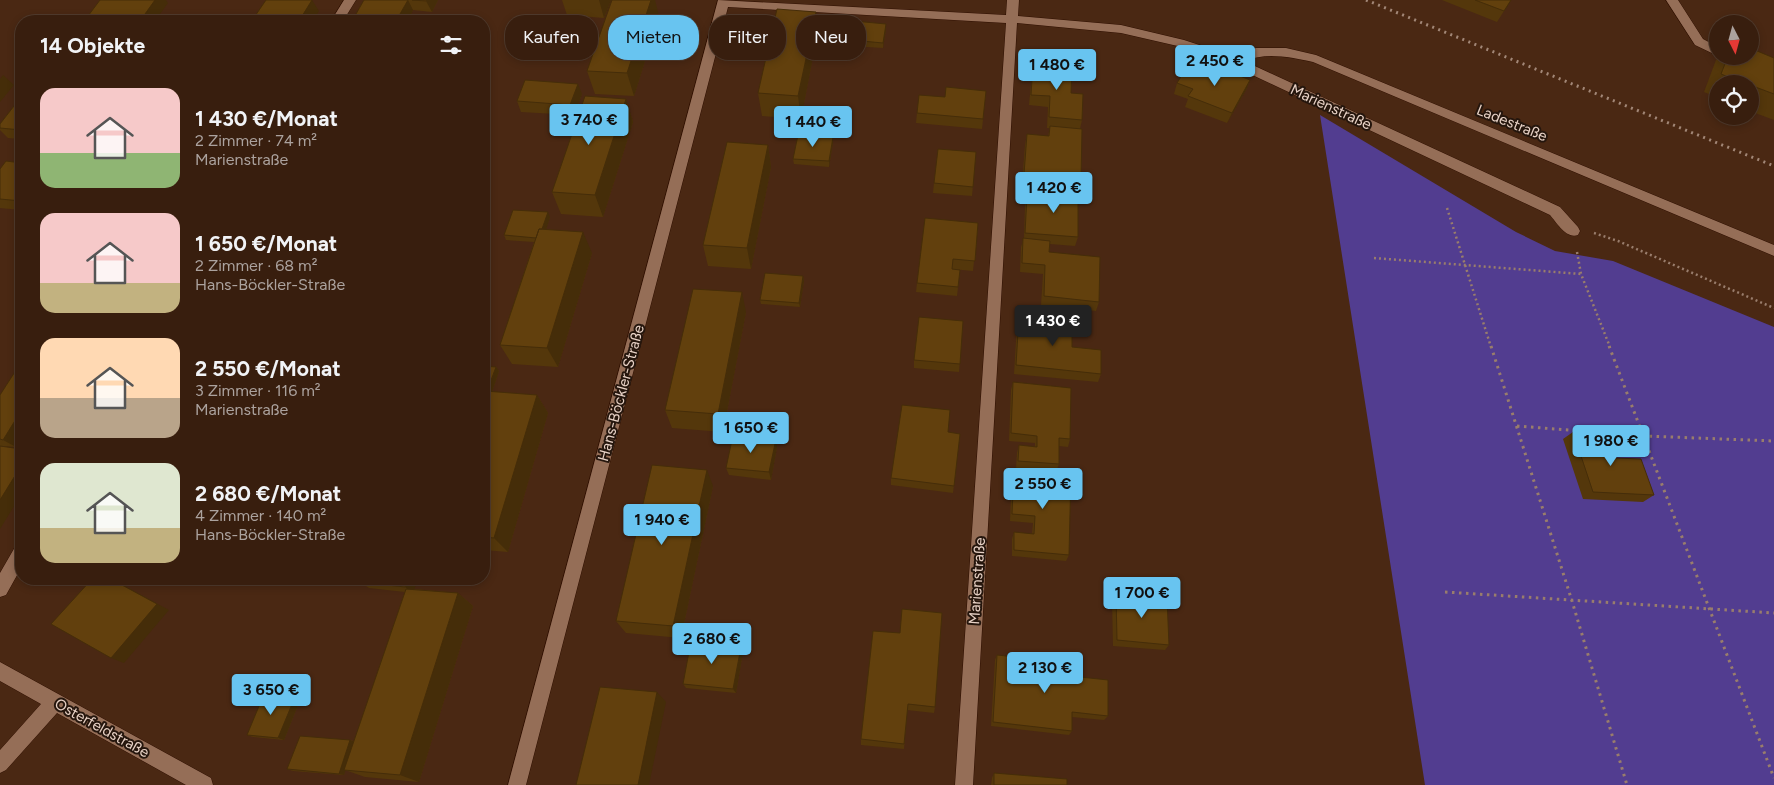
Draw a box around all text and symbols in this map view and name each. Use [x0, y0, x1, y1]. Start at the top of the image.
chip: Kaufen [505, 15, 598, 60]
chip: Mieten [608, 15, 699, 60]
chip: Filter [709, 15, 786, 60]
chip: Neu [796, 15, 866, 60]
north arrow [1709, 15, 1759, 65]
map controls [1709, 15, 1759, 125]
icon: filters [437, 31, 465, 59]
text: 14 Objekte [40, 33, 145, 58]
pin: 2 450 € [1169, 44, 1261, 87]
pin: 1 480 € [1011, 48, 1103, 91]
text: 2 450 € [1186, 51, 1244, 70]
text: 1 480 € [1029, 55, 1085, 74]
button: locate [1709, 75, 1759, 125]
street label: Marienstraße [1288, 80, 1374, 134]
street label: Ladestraße [1474, 101, 1550, 145]
pin: 3 740 € [543, 104, 635, 146]
text: 1 430 €/Monat [195, 106, 338, 131]
pin: 1 440 € [767, 106, 859, 148]
icon: home [80, 108, 140, 168]
text: 3 740 € [560, 110, 618, 129]
text: 1 440 € [785, 112, 841, 131]
text: 2 Zimmer · 74 m² [195, 131, 317, 150]
text: Marienstraße [195, 150, 288, 169]
pin: 1 420 € [1008, 172, 1100, 214]
text: 1 420 € [1026, 178, 1082, 197]
text: 1 650 €/Monat [195, 231, 337, 256]
icon: home [80, 233, 140, 293]
text: 2 Zimmer · 68 m² [195, 256, 317, 275]
text: Hans-Böckler-Straße [195, 275, 345, 294]
pin: 1 430 € [1007, 304, 1099, 347]
text: 1 430 € [1026, 311, 1080, 330]
street label: Hans-Böckler-Straße [594, 323, 648, 463]
text: 2 550 €/Monat [195, 356, 341, 381]
icon: home [80, 358, 140, 418]
text: 3 Zimmer · 116 m² [195, 381, 321, 400]
text: Marienstraße [195, 400, 288, 419]
pin: 1 650 € [705, 412, 797, 454]
text: 1 650 € [724, 418, 778, 437]
pin: 1 980 € [1565, 424, 1657, 467]
text: 1 980 € [1584, 431, 1638, 450]
pin: 2 550 € [997, 468, 1089, 510]
text: 2 550 € [1015, 474, 1071, 493]
text: 2 680 €/Monat [195, 481, 341, 506]
icon: home [80, 483, 140, 543]
pin: 1 940 € [616, 504, 708, 546]
text: 4 Zimmer · 140 m² [195, 506, 326, 525]
text: 1 940 € [634, 510, 690, 529]
text: Hans-Böckler-Straße [195, 525, 345, 544]
street label: Marienstraße [965, 537, 989, 625]
pin: 1 700 € [1096, 576, 1188, 619]
text: 1 700 € [1114, 583, 1170, 602]
pin: 2 680 € [666, 622, 758, 665]
text: 2 680 € [683, 629, 741, 648]
pin: 2 130 € [999, 652, 1091, 694]
text: 2 130 € [1018, 658, 1072, 677]
pin: 3 650 € [225, 674, 317, 716]
text: 3 650 € [243, 680, 299, 699]
street label: Osterfeldstraße [52, 695, 152, 761]

